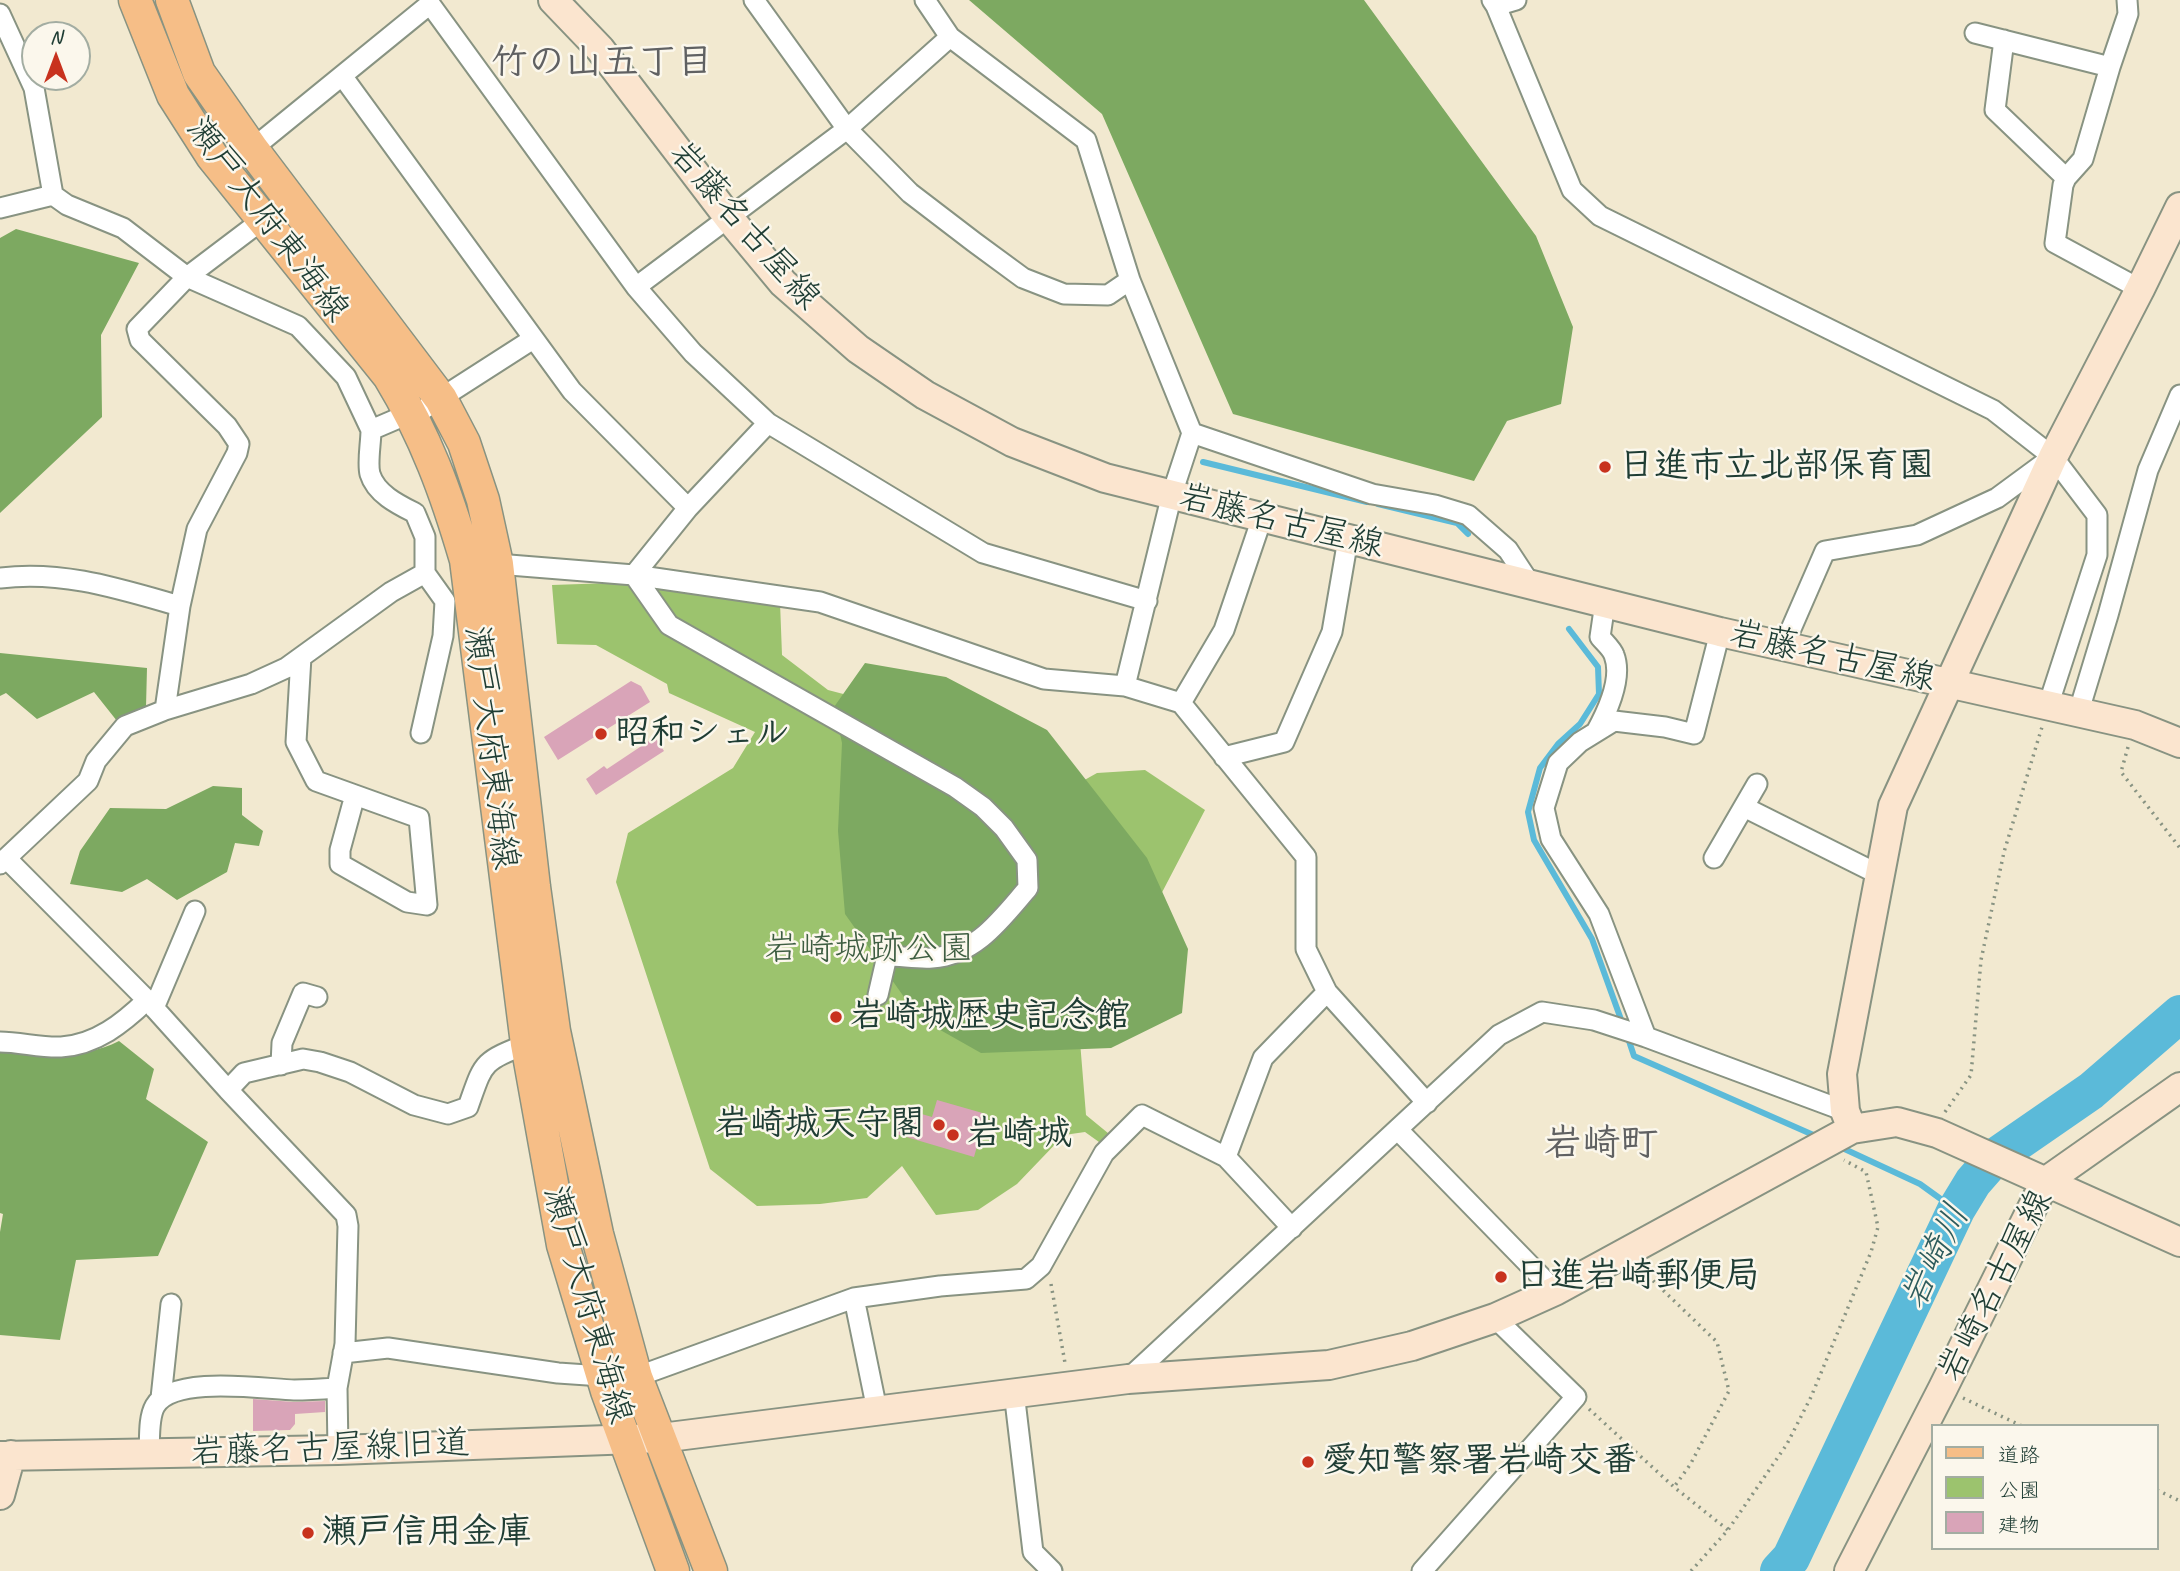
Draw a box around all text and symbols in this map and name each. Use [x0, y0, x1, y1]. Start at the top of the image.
north arrow [21, 21, 91, 91]
text: N [50, 25, 62, 49]
district label: 竹の山五丁目 [491, 41, 713, 85]
street label: 瀬戸大府東海線 [177, 110, 357, 330]
street label: 岩藤名古屋線 [659, 133, 829, 319]
place label: 日進市立北部保育園 [1619, 446, 1934, 488]
marker: 日進市立北部保育園 [1597, 459, 1613, 475]
street label: 岩藤名古屋線 [1174, 476, 1388, 568]
street label: 岩藤名古屋線 [1725, 613, 1939, 701]
street label: 瀬戸大府東海線 [454, 624, 526, 872]
place label: 昭和シェル [615, 713, 790, 755]
marker: 昭和シェル [593, 726, 609, 742]
park label: 岩崎城跡公園 [764, 929, 974, 971]
place label: 岩崎城歴史記念館 [850, 996, 1130, 1038]
marker: 岩崎城歴史記念館 [828, 1009, 844, 1025]
place label: 岩崎城天守閣 [715, 1104, 925, 1146]
place label: 岩崎城 [967, 1114, 1072, 1156]
marker: 岩崎城天守閣 [931, 1117, 947, 1133]
district label: 岩崎町 [1544, 1122, 1658, 1168]
marker: 岩崎城 [945, 1127, 961, 1143]
street label: 瀬戸大府東海線 [533, 1181, 641, 1429]
street label: 岩崎名古屋線 [1930, 1183, 2062, 1389]
water label: 岩崎川 [1892, 1197, 1980, 1317]
place label: 日進岩崎郵便局 [1515, 1256, 1760, 1298]
marker: 日進岩崎郵便局 [1493, 1269, 1509, 1285]
street label: 岩藤名古屋線旧道 [189, 1423, 471, 1475]
legend [1932, 1424, 2159, 1550]
place label: 愛知警察署岩崎交番 [1322, 1441, 1637, 1483]
text: 道路 [1998, 1442, 2040, 1468]
marker: 愛知警察署岩崎交番 [1300, 1454, 1316, 1470]
text: 公園 [1998, 1477, 2040, 1503]
place label: 瀬戸信用金庫 [322, 1512, 532, 1554]
text: 建物 [1998, 1512, 2040, 1538]
marker: 瀬戸信用金庫 [300, 1525, 316, 1541]

